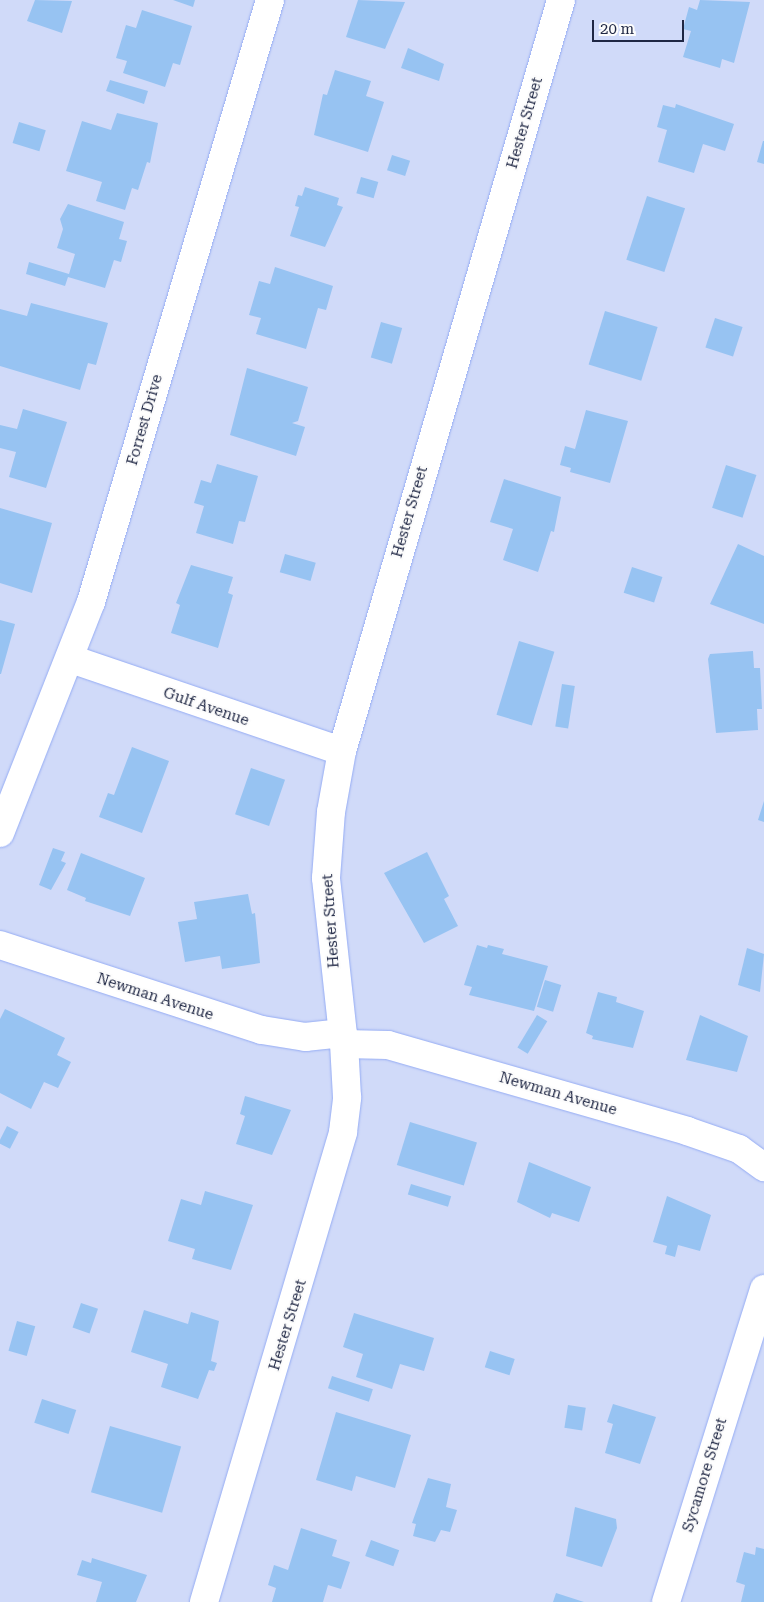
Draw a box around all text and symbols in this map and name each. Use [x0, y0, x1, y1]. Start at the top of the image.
scale bar [594, 10, 686, 42]
text: 20 m [600, 20, 634, 38]
street label: Hester Street [503, 75, 547, 171]
street label: Forrest Drive [123, 373, 167, 467]
street label: Hester Street [388, 464, 432, 560]
street label: Gulf Avenue [161, 684, 251, 730]
street label: Hester Street [319, 873, 343, 969]
street label: Newman Avenue [94, 970, 216, 1024]
street label: Newman Avenue [497, 1069, 619, 1119]
street label: Hester Street [266, 1277, 310, 1373]
street label: Sycamore Street [679, 1416, 731, 1534]

